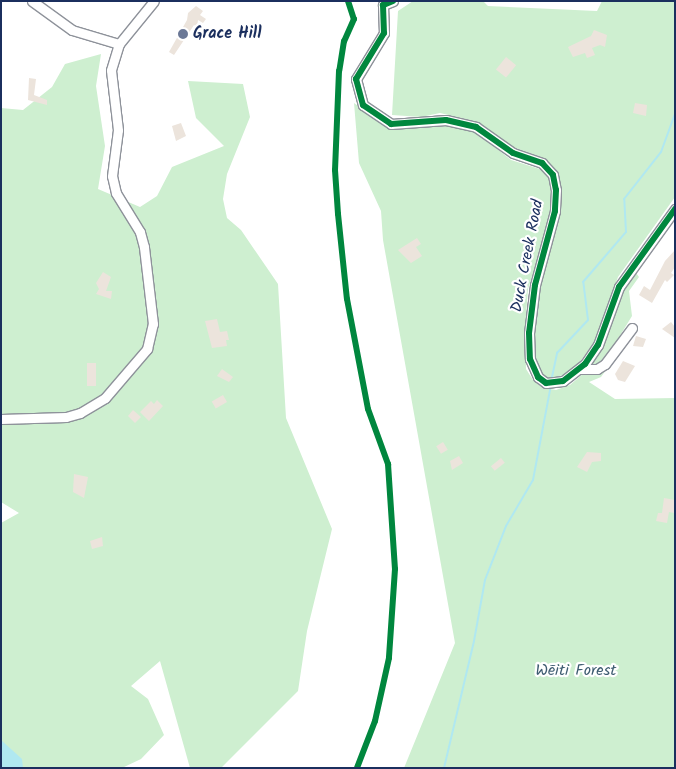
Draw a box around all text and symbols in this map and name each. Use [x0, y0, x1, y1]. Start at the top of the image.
place label: Grace Hill [193, 24, 261, 44]
marker: Grace Hill [177, 28, 189, 40]
street label: Duck Creek Road [508, 198, 548, 314]
park label: Wēiti Forest [536, 661, 616, 681]

